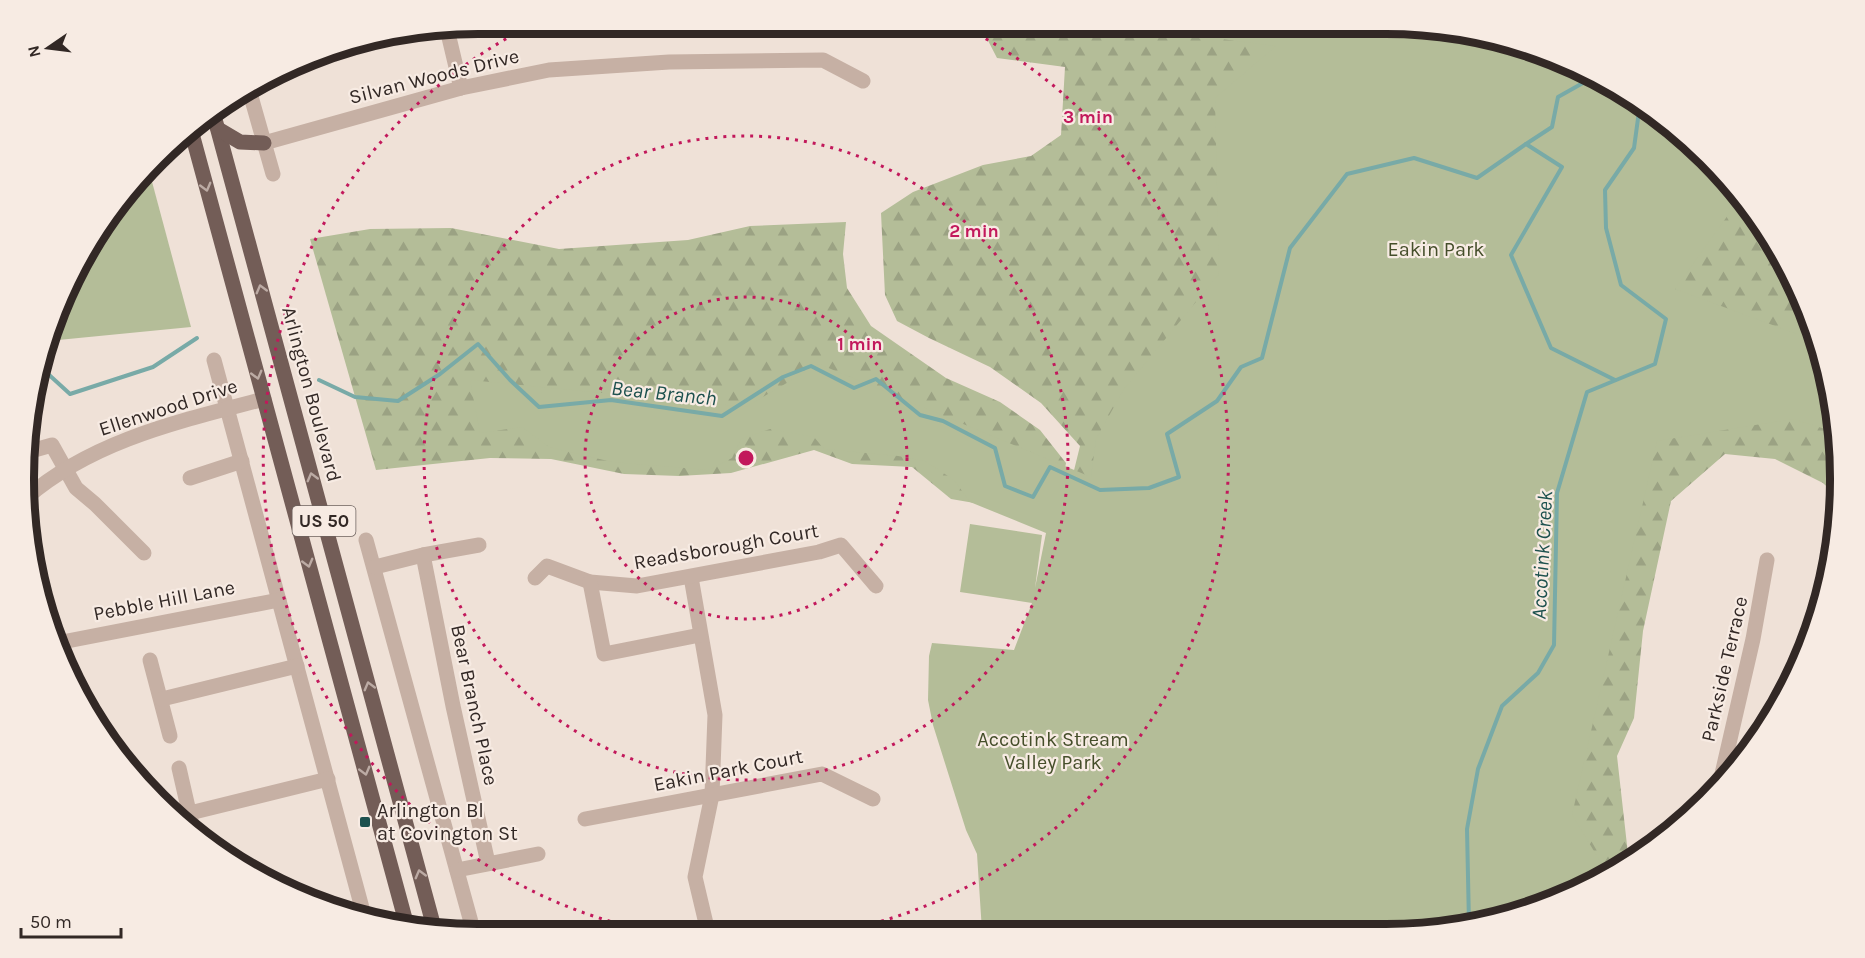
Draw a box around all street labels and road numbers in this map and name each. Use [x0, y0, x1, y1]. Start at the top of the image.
street label: Silvan Woods Drive [347, 44, 522, 109]
street label: Arlington Boulevard [277, 304, 346, 484]
street label: Ellenwood Drive [96, 374, 240, 441]
road number: US 50 [292, 506, 356, 536]
street label: Readsborough Court [632, 519, 821, 574]
street label: Pebble Hill Lane [91, 575, 237, 625]
street label: Parkside Terrace [1697, 594, 1752, 744]
street label: Bear Branch Place [446, 623, 503, 788]
street label: Eakin Park Court [651, 745, 805, 796]

